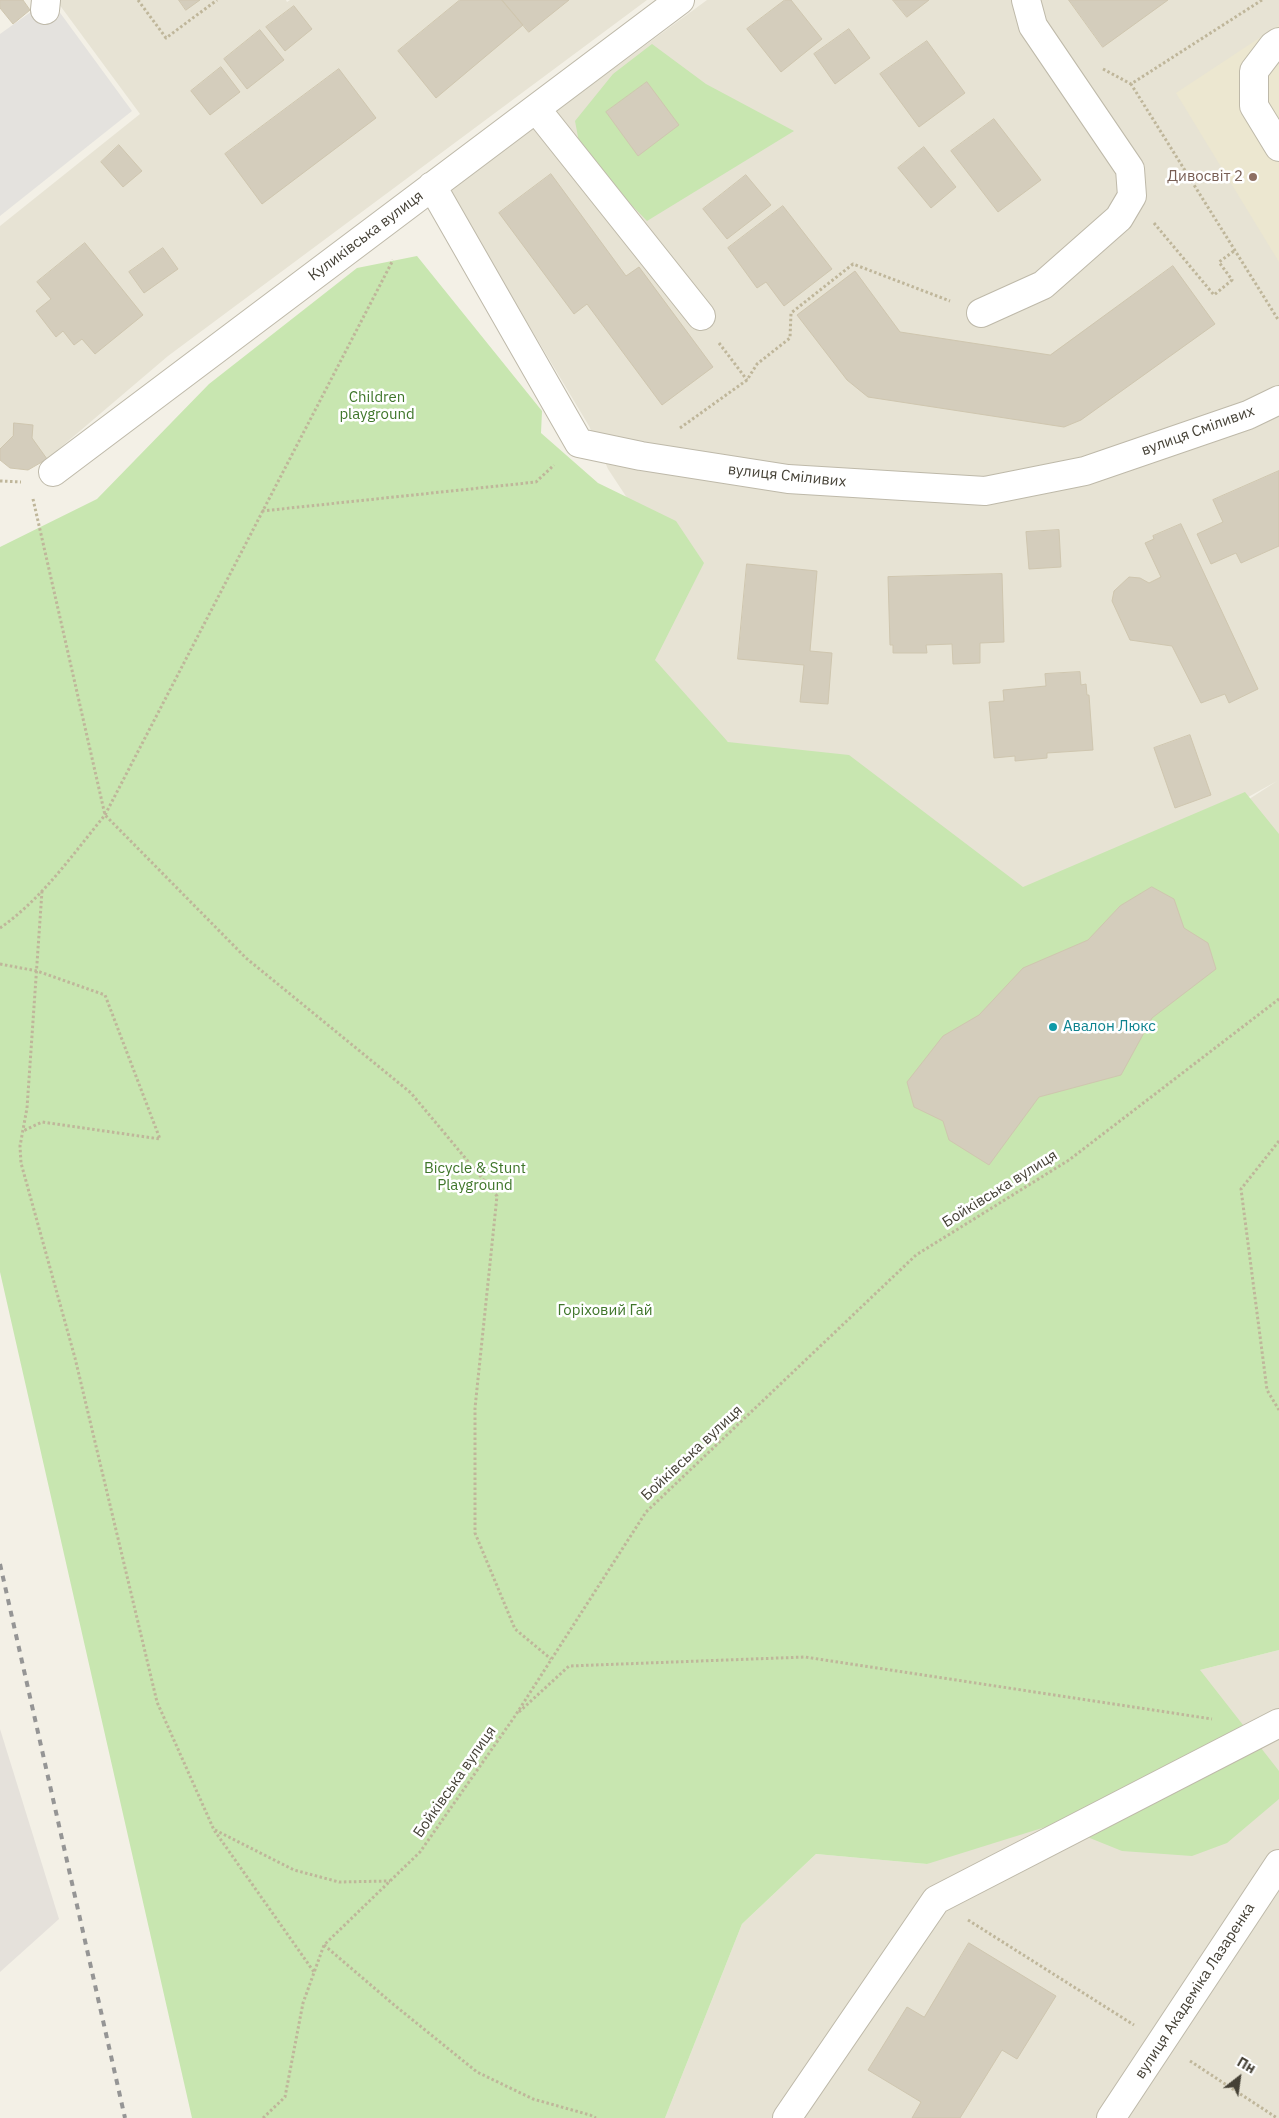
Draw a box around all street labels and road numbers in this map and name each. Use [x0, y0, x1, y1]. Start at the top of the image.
street label: Куликівська вулиця [305, 187, 427, 285]
street label: вулиця Сміливих [1139, 402, 1257, 460]
street label: вулиця Сміливих [727, 461, 847, 491]
street label: Бойківська вулиця [939, 1146, 1061, 1232]
street label: Бойківська вулиця [638, 1401, 746, 1505]
street label: Бойківська вулиця [410, 1723, 500, 1841]
street label: вулиця Академіка Лазаренка [1131, 1900, 1259, 2082]

